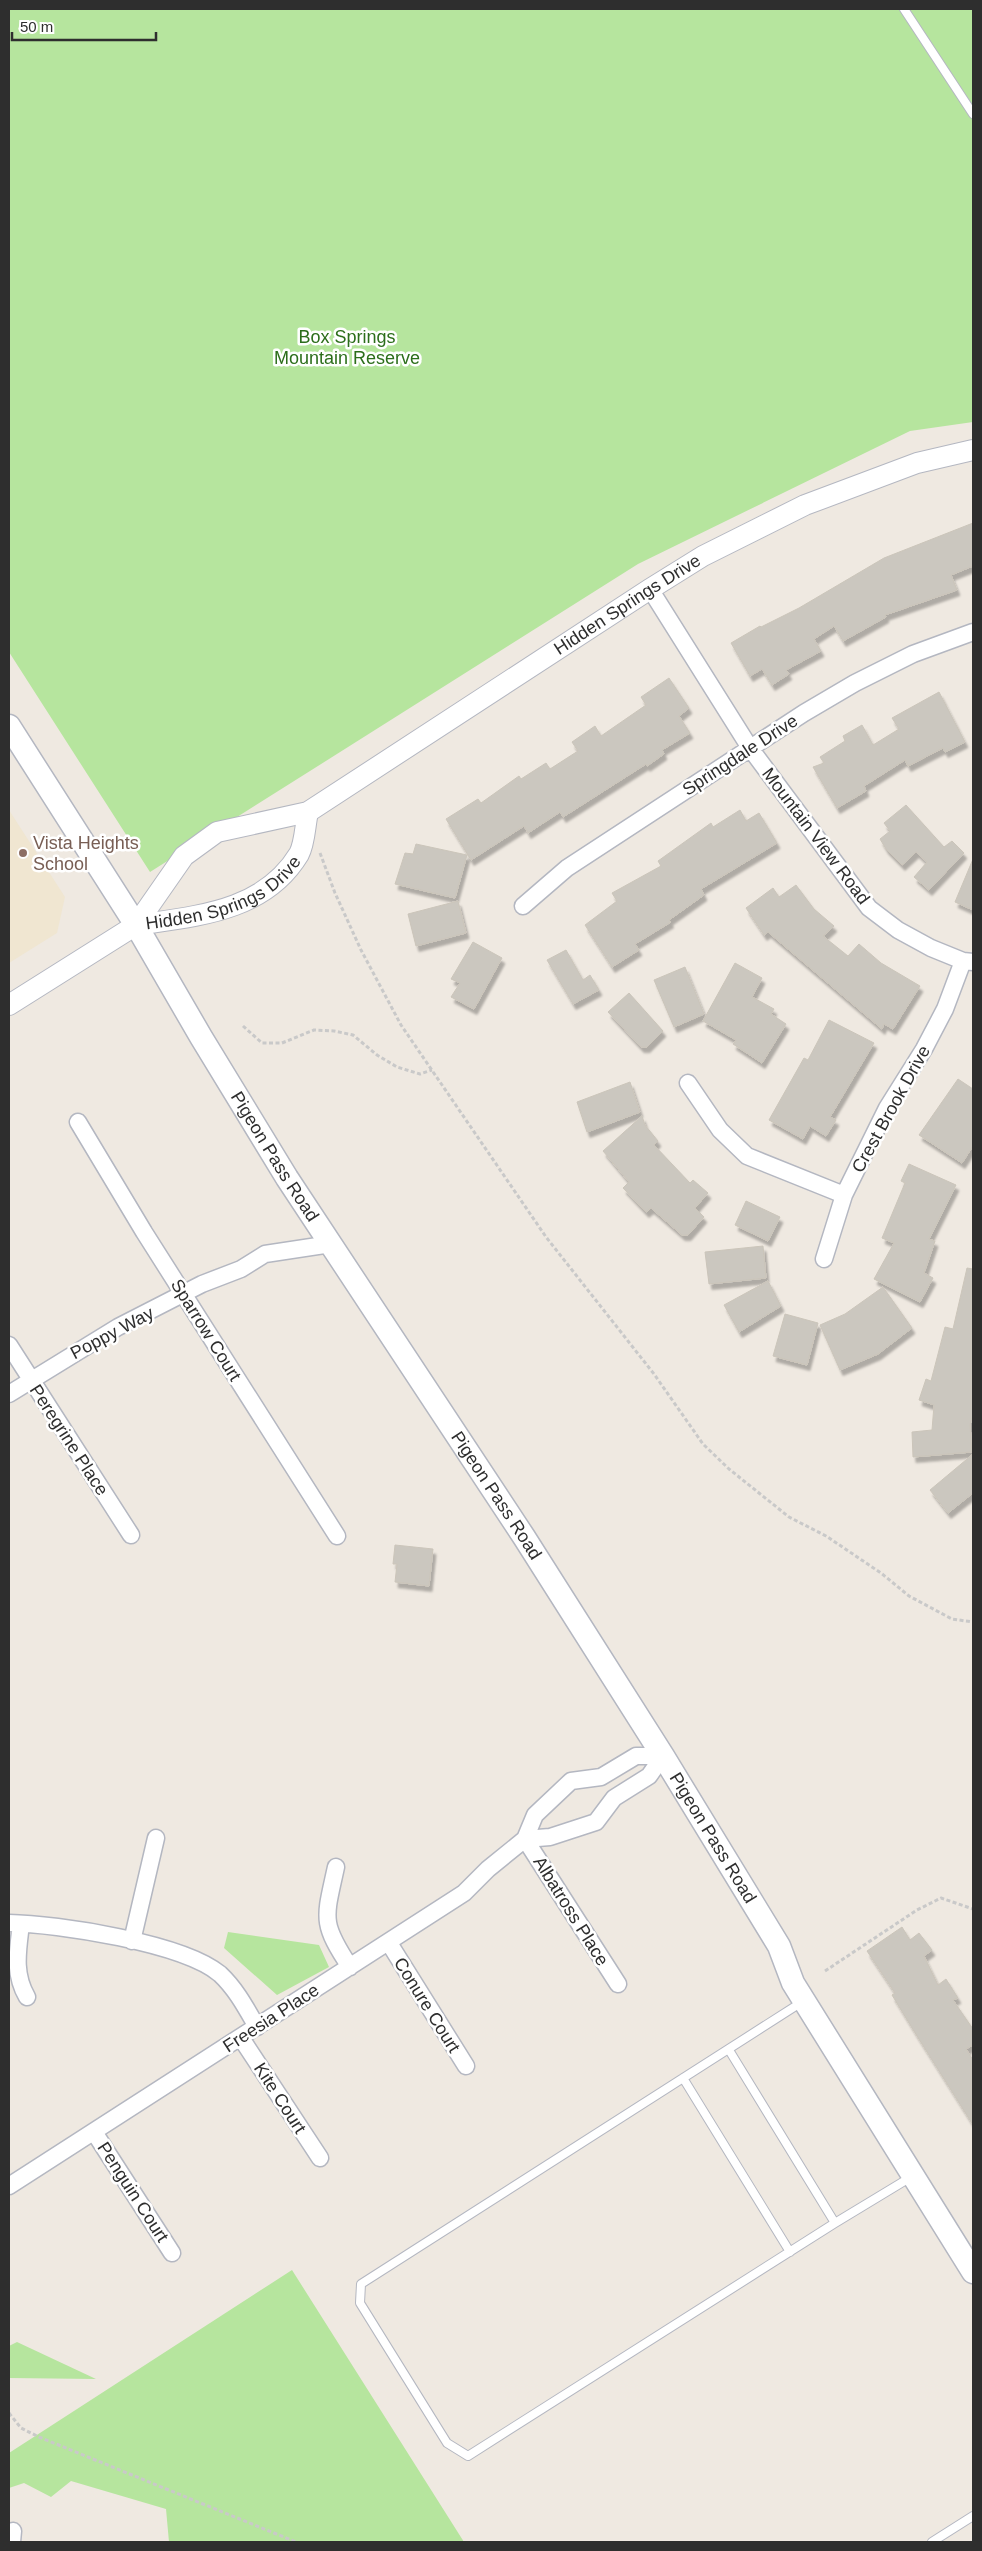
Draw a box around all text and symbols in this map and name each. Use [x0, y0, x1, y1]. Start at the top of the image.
scale bar [12, 10, 156, 42]
text: 50 m [20, 18, 53, 35]
park label: Box Springs Mountain Reserve [274, 327, 420, 368]
street label: Hidden Springs Drive [550, 550, 704, 659]
street label: Springdale Drive [679, 710, 801, 800]
street label: Mountain View Road [758, 764, 874, 908]
place label: Vista Heights School [33, 833, 139, 874]
marker: Vista Heights School [17, 847, 29, 859]
street label: Hidden Springs Drive [144, 852, 305, 933]
street label: Crest Brook Drive [848, 1042, 934, 1176]
street label: Pigeon Pass Road [227, 1088, 323, 1225]
street label: Sparrow Court [167, 1275, 245, 1385]
street label: Poppy Way [67, 1303, 157, 1363]
street label: Peregrine Place [26, 1381, 112, 1499]
street label: Pigeon Pass Road [447, 1428, 546, 1563]
street label: Pigeon Pass Road [665, 1769, 760, 1907]
street label: Albatross Place [529, 1853, 613, 1969]
street label: Conure Court [390, 1954, 464, 2056]
street label: Freesia Place [219, 1980, 323, 2056]
street label: Kite Court [250, 2059, 310, 2137]
street label: Penguin Court [93, 2138, 173, 2246]

